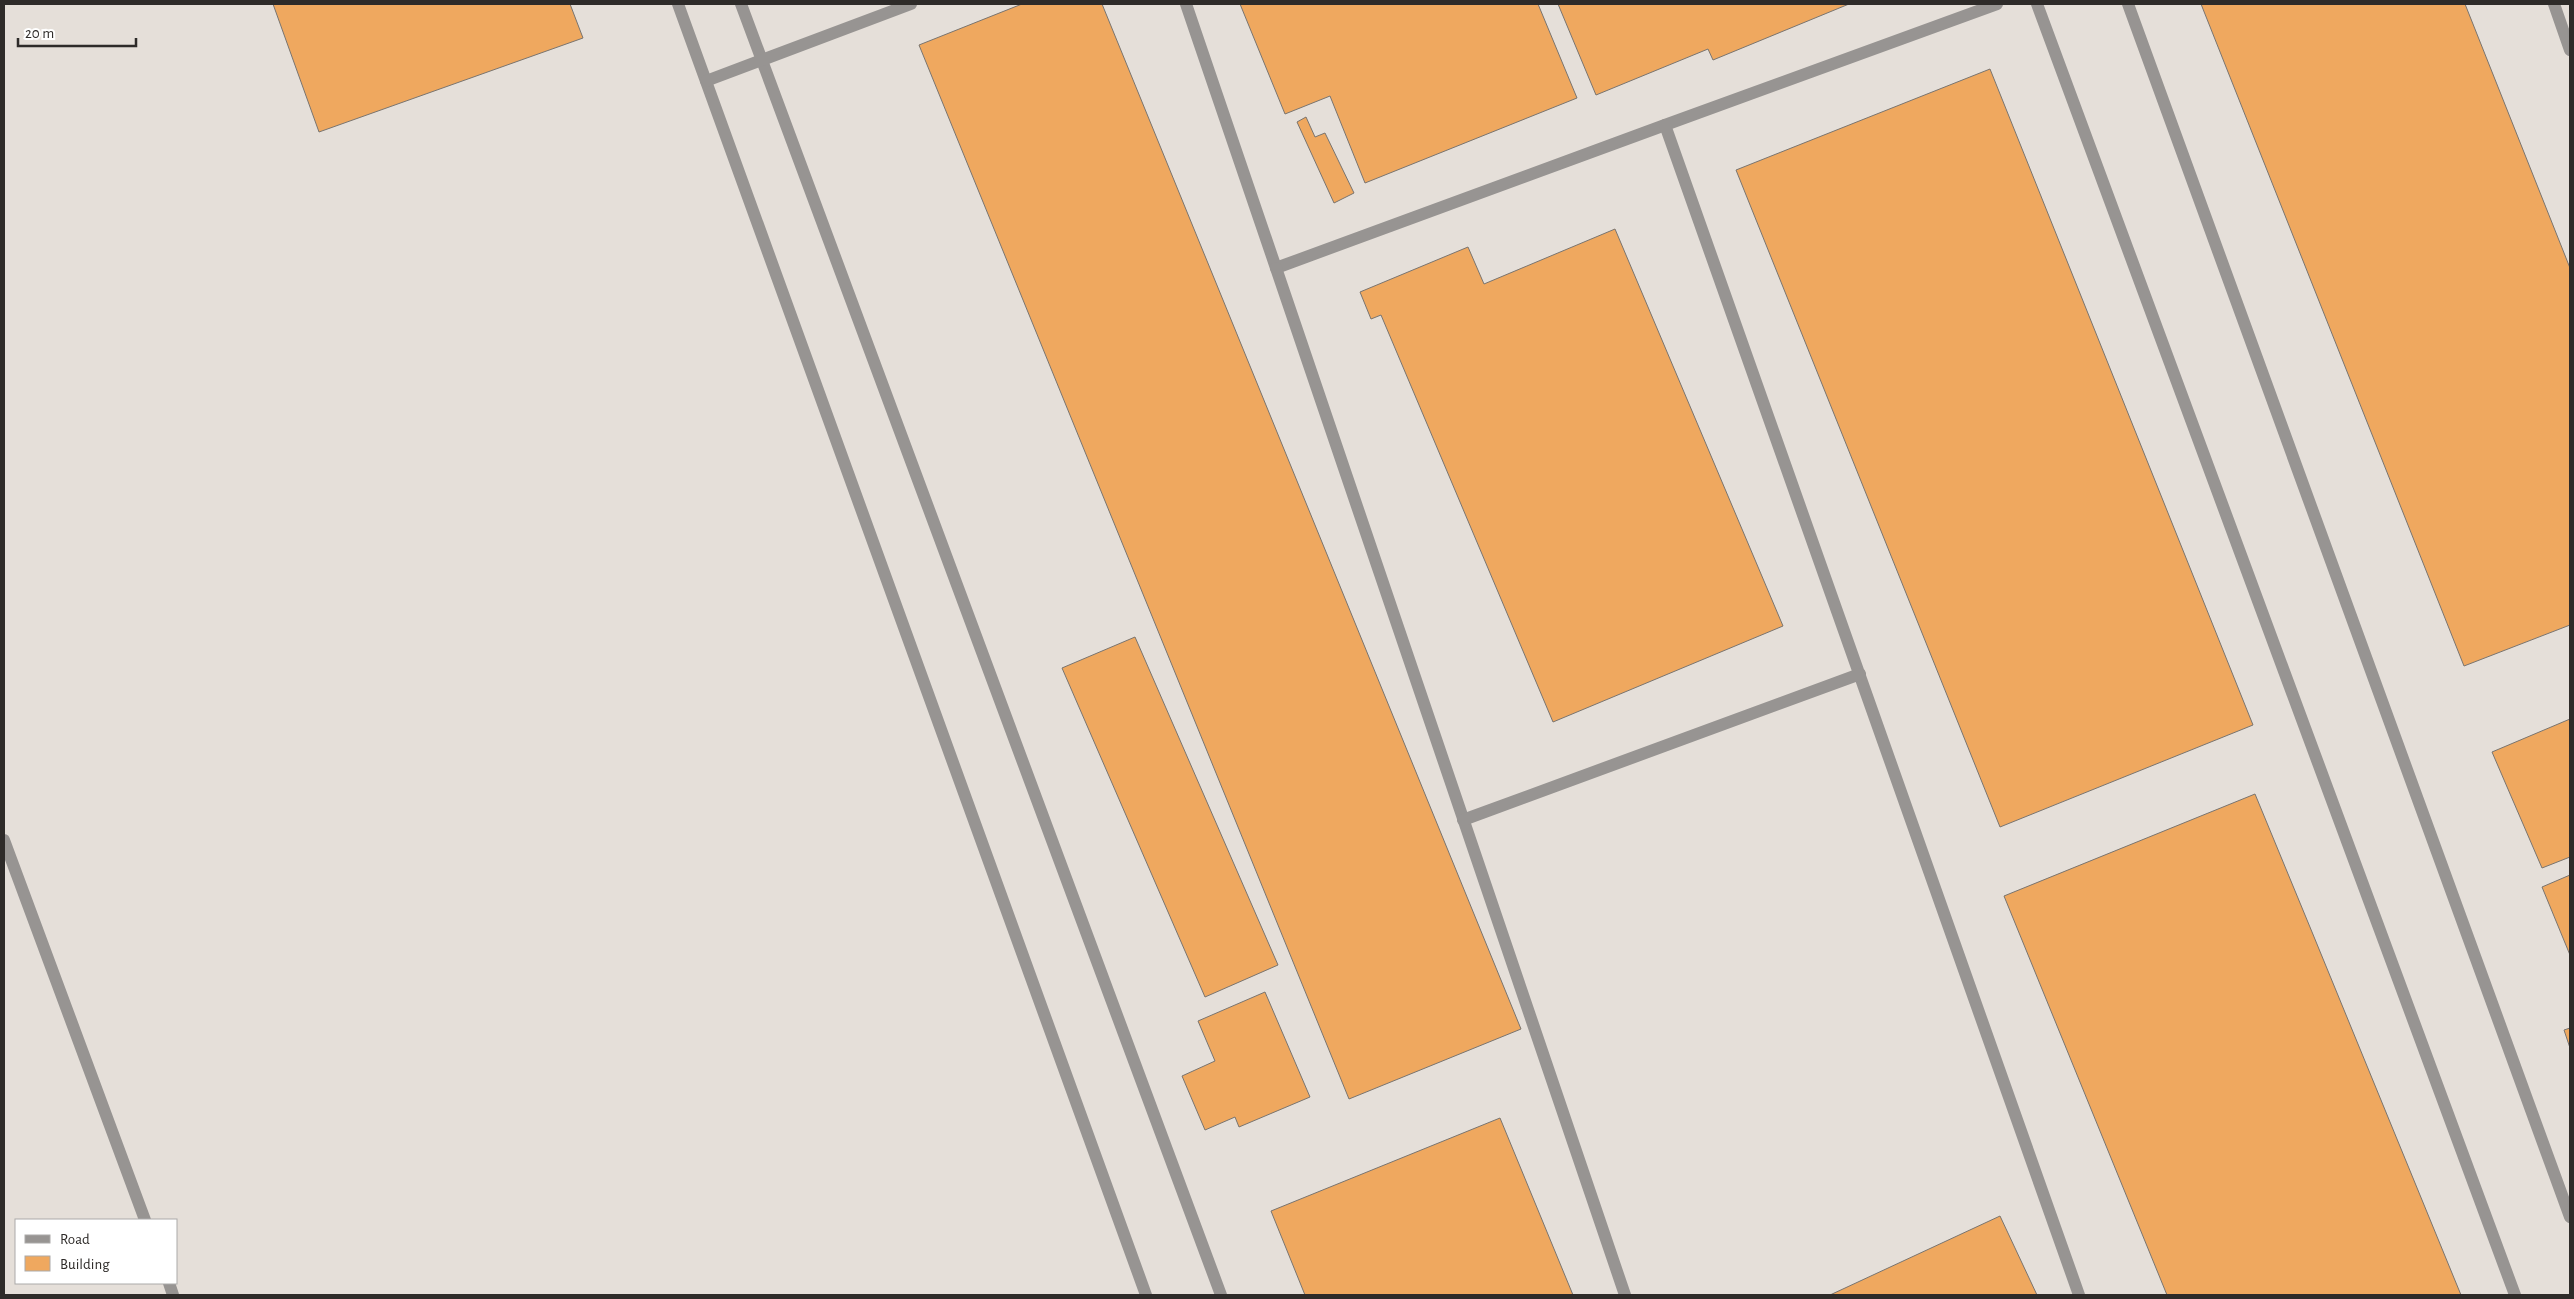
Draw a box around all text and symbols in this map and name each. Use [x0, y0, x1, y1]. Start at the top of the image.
scale bar [18, 15, 135, 47]
text: 20 m [25, 26, 54, 41]
legend [15, 1219, 178, 1284]
text: Road [60, 1232, 90, 1247]
text: Building [60, 1257, 110, 1272]

